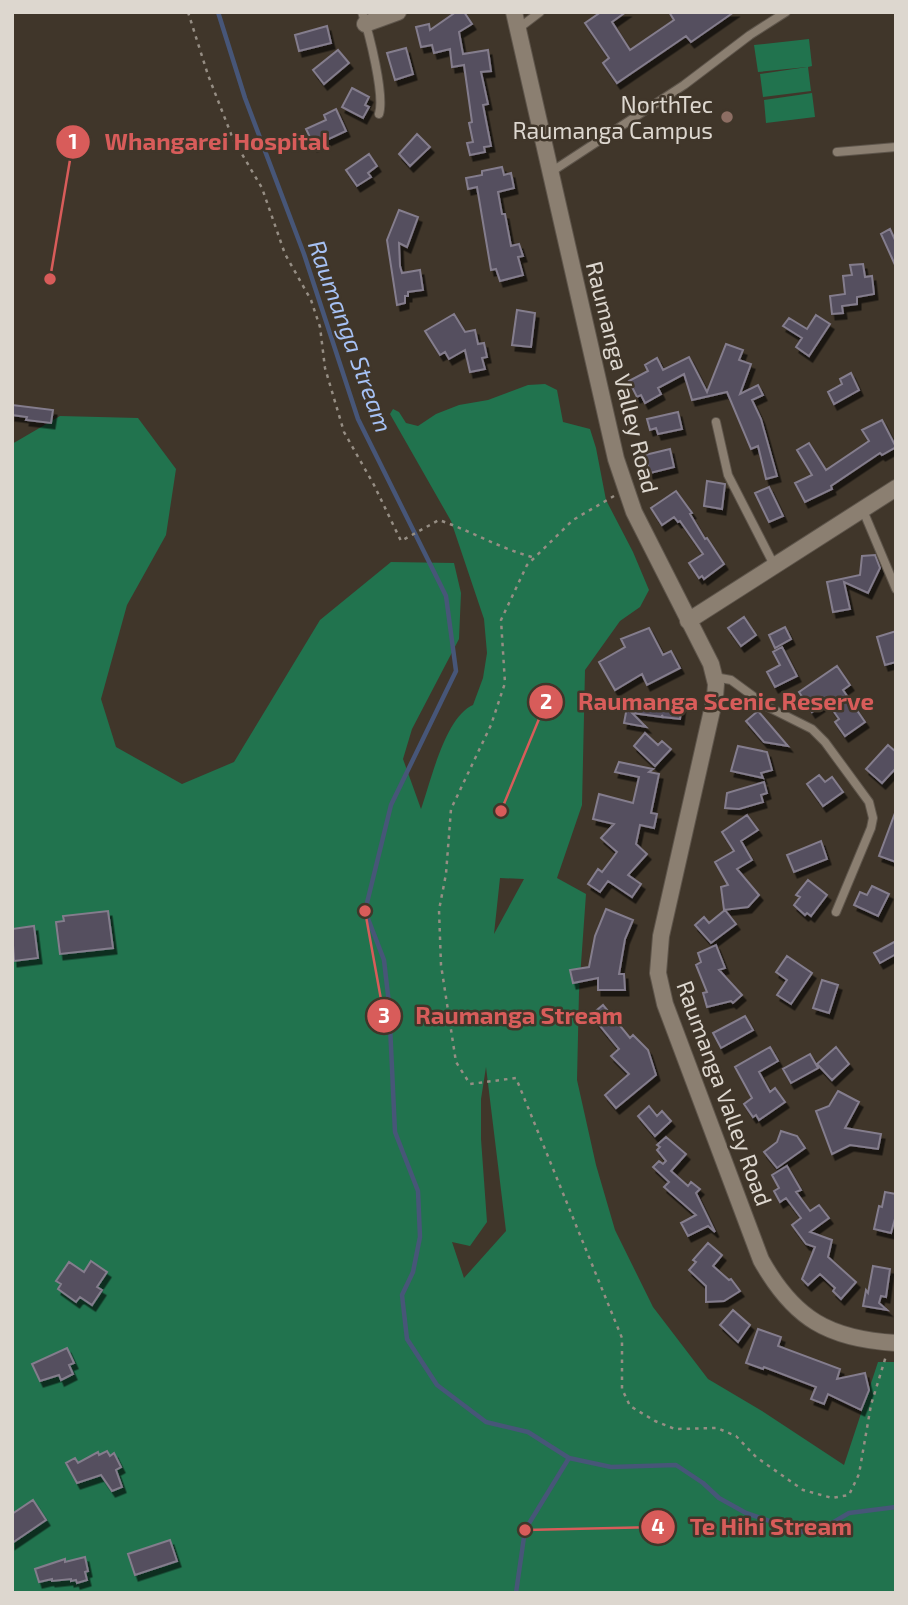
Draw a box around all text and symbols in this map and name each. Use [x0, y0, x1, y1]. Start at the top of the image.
place label: NorthTec Raumanga Campus [512, 90, 713, 144]
marker: NorthTec Raumanga Campus [719, 109, 735, 125]
callout: Whangarei Hospital [56, 119, 344, 164]
text: Whangarei Hospital [105, 126, 330, 155]
text: 1 [68, 128, 78, 153]
water label: Raumanga Stream [303, 236, 399, 436]
street label: Raumanga Valley Road [581, 258, 665, 496]
callout: Raumanga Scenic Reserve [529, 679, 888, 724]
text: Raumanga Scenic Reserve [578, 686, 874, 715]
text: 2 [540, 688, 552, 713]
street label: Raumanga Valley Road [671, 977, 779, 1209]
callout: Raumanga Stream [366, 994, 637, 1039]
text: Raumanga Stream [415, 1000, 623, 1029]
text: 3 [378, 1002, 390, 1027]
callout: Te Hihi Stream [641, 1504, 866, 1549]
text: Te Hihi Stream [690, 1511, 852, 1540]
text: 4 [651, 1513, 665, 1538]

